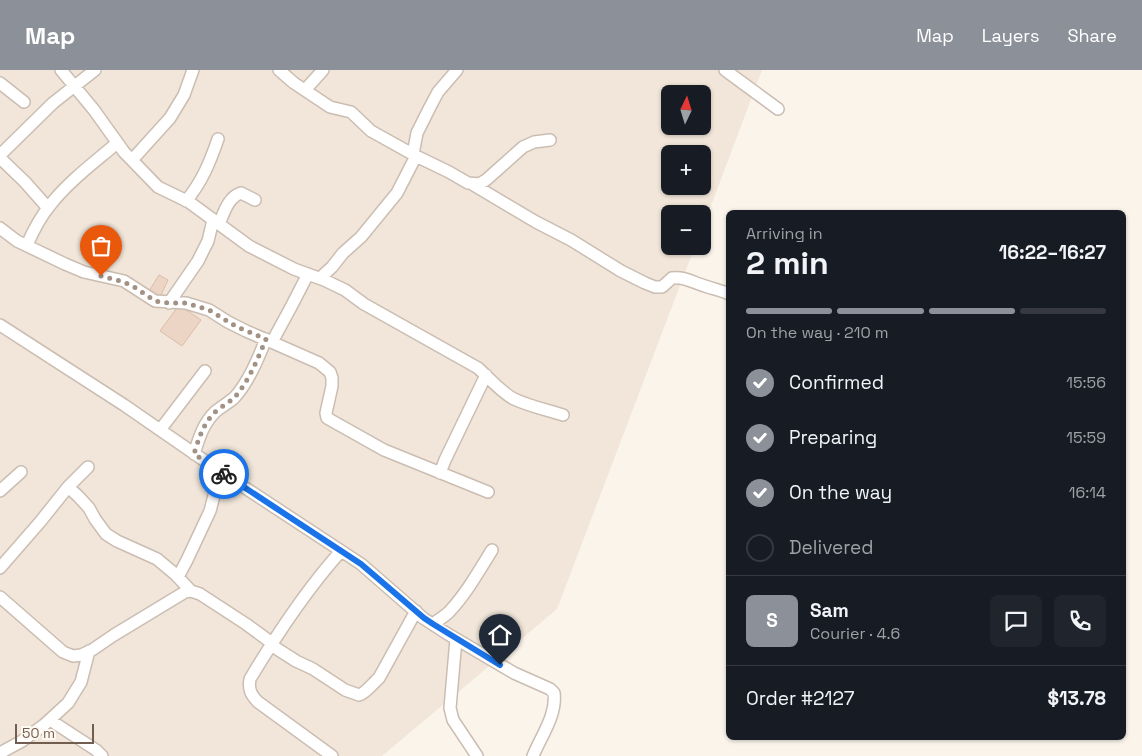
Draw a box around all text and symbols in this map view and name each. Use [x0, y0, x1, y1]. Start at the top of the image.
text: Map [25, 20, 75, 51]
text: Map [916, 24, 954, 47]
text: Layers [982, 24, 1039, 47]
text: Share [1067, 24, 1117, 47]
north arrow [661, 85, 711, 135]
map controls [661, 85, 711, 255]
button: + [661, 145, 711, 195]
button: − [661, 205, 711, 255]
text: Arriving in [746, 223, 823, 244]
pin [80, 225, 122, 276]
icon: bag [87, 232, 115, 260]
text: 16:22–16:27 [999, 240, 1106, 265]
text: 2 min [746, 243, 829, 283]
text: On the way · 210 m [746, 322, 889, 343]
icon: check [746, 369, 774, 397]
text: Confirmed [789, 370, 884, 395]
text: 15:56 [1066, 372, 1106, 393]
icon: check [746, 424, 774, 452]
text: Preparing [789, 425, 877, 450]
text: 15:59 [1066, 427, 1106, 448]
courier [199, 449, 249, 499]
icon: bike [210, 460, 238, 488]
icon: check [746, 479, 774, 507]
text: On the way [789, 480, 892, 505]
text: 16:14 [1069, 482, 1106, 503]
text: Delivered [789, 535, 874, 560]
button: chat [990, 595, 1042, 647]
button: phone [1054, 595, 1106, 647]
text: Sam [810, 598, 849, 623]
text: S [766, 608, 778, 633]
pin [479, 614, 521, 665]
icon: home [486, 621, 514, 649]
text: Courier · 4.6 [810, 623, 900, 644]
text: Order #2127 [746, 686, 854, 711]
text: $13.78 [1047, 686, 1106, 711]
scale bar [15, 721, 94, 744]
text: 50 m [22, 724, 55, 742]

